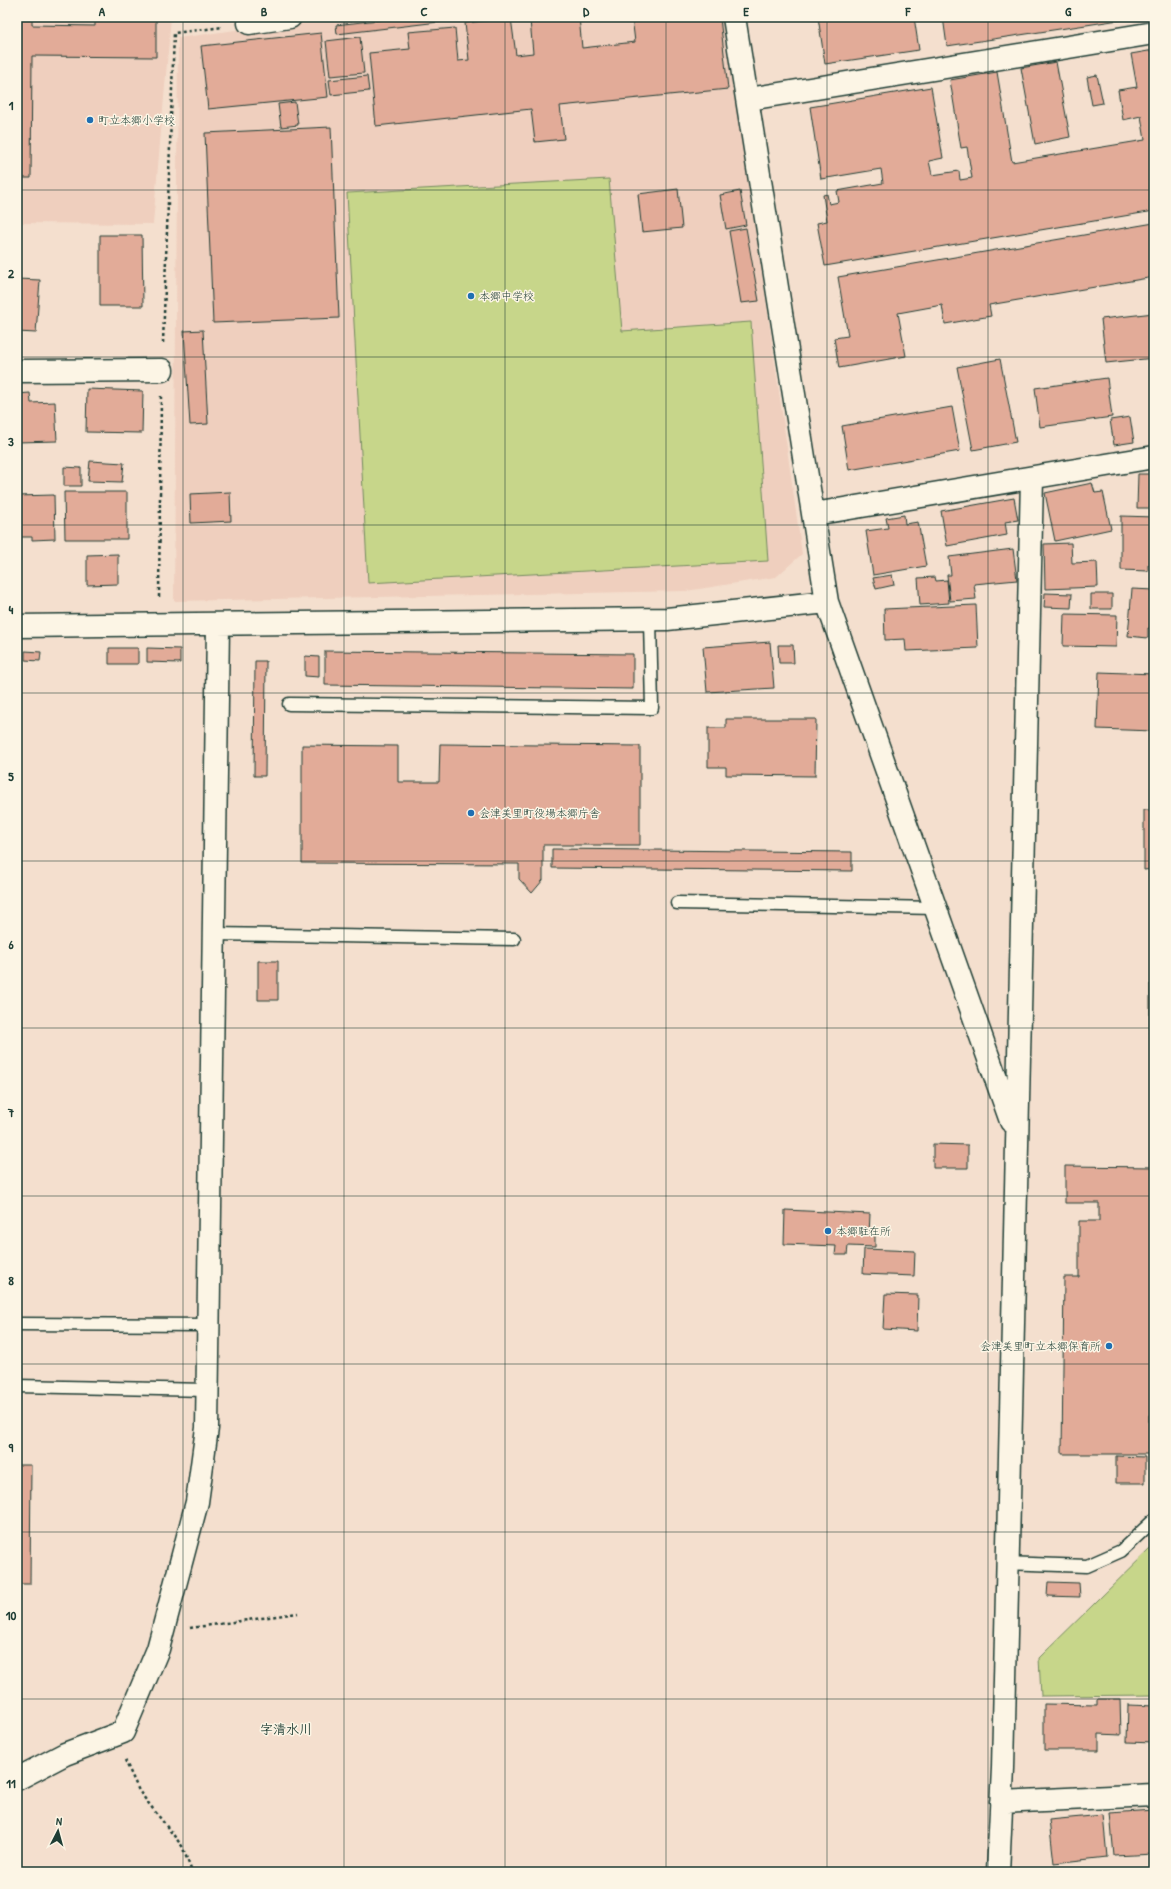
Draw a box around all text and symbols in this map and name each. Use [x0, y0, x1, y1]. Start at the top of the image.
text: A [99, 2, 106, 20]
text: B [261, 2, 268, 20]
text: C [420, 2, 428, 20]
text: D [583, 2, 590, 20]
text: E [743, 2, 749, 20]
text: F [905, 2, 912, 20]
text: G [1065, 2, 1072, 20]
text: 1 [9, 96, 14, 114]
place label: 町立本郷小学校 [98, 113, 175, 127]
marker: 町立本郷小学校 [85, 115, 95, 125]
text: 2 [8, 264, 15, 282]
place label: 本郷中学校 [479, 289, 534, 303]
marker: 本郷中学校 [466, 291, 476, 301]
text: 3 [8, 432, 14, 450]
text: 4 [9, 600, 14, 618]
text: 5 [8, 767, 14, 785]
place label: 会津美里町役場本郷庁舎 [479, 806, 600, 820]
marker: 会津美里町役場本郷庁舎 [466, 808, 476, 818]
text: 6 [8, 935, 14, 953]
text: 7 [7, 1103, 15, 1121]
place label: 本郷駐在所 [836, 1224, 891, 1238]
marker: 本郷駐在所 [823, 1226, 833, 1236]
text: 8 [8, 1271, 14, 1289]
place label: 会津美里町立本郷保育所 [980, 1339, 1101, 1353]
marker: 会津美里町立本郷保育所 [1104, 1341, 1114, 1351]
text: 9 [9, 1438, 14, 1456]
text: 10 [6, 1606, 16, 1624]
district label: 字清水川 [260, 1720, 312, 1738]
text: 11 [6, 1774, 16, 1792]
north arrow [38, 1811, 78, 1851]
text: N [55, 1814, 63, 1828]

